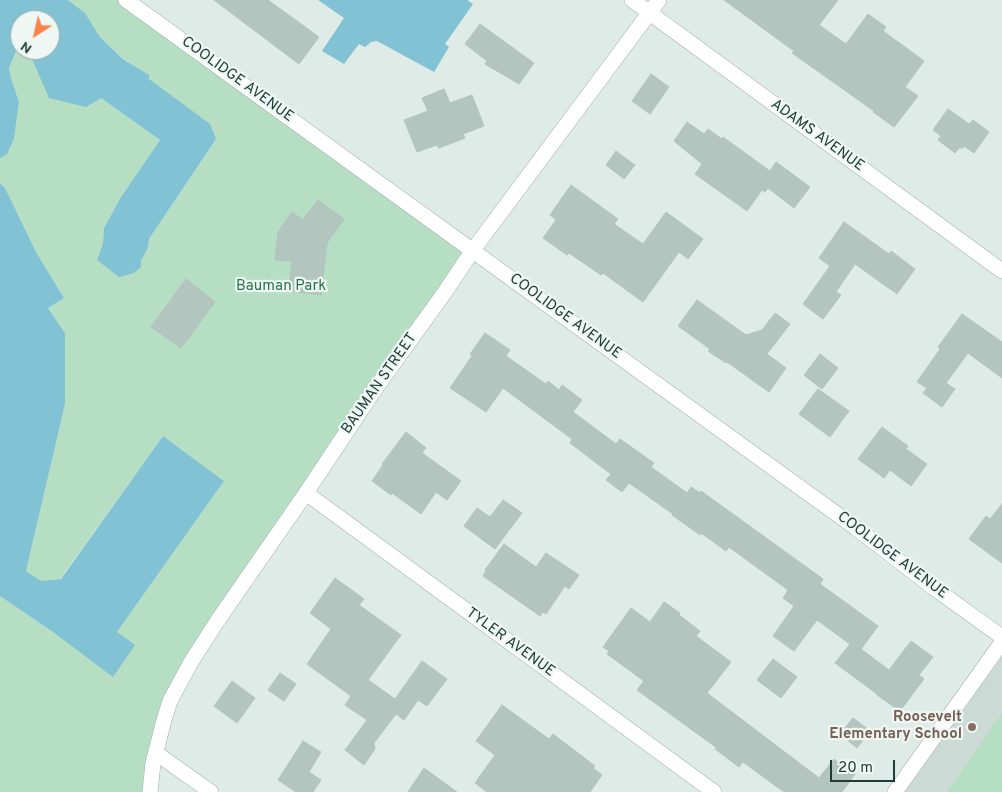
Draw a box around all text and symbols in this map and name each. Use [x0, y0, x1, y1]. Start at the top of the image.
north arrow [10, 10, 60, 60]
street label: COOLIDGE AVENUE [177, 33, 297, 127]
text: N [18, 37, 36, 57]
street label: ADAMS AVENUE [767, 96, 867, 176]
street label: COOLIDGE AVENUE [505, 270, 625, 364]
park label: Bauman Park [236, 278, 326, 296]
street label: BAUMAN STREET [338, 330, 422, 438]
street label: COOLIDGE AVENUE [833, 508, 951, 604]
street label: TYLER AVENUE [462, 605, 558, 681]
place label: Roosevelt Elementary School [829, 709, 962, 744]
marker: Roosevelt Elementary School [966, 721, 978, 733]
scale bar [832, 750, 897, 782]
text: 20 m [838, 759, 873, 778]

